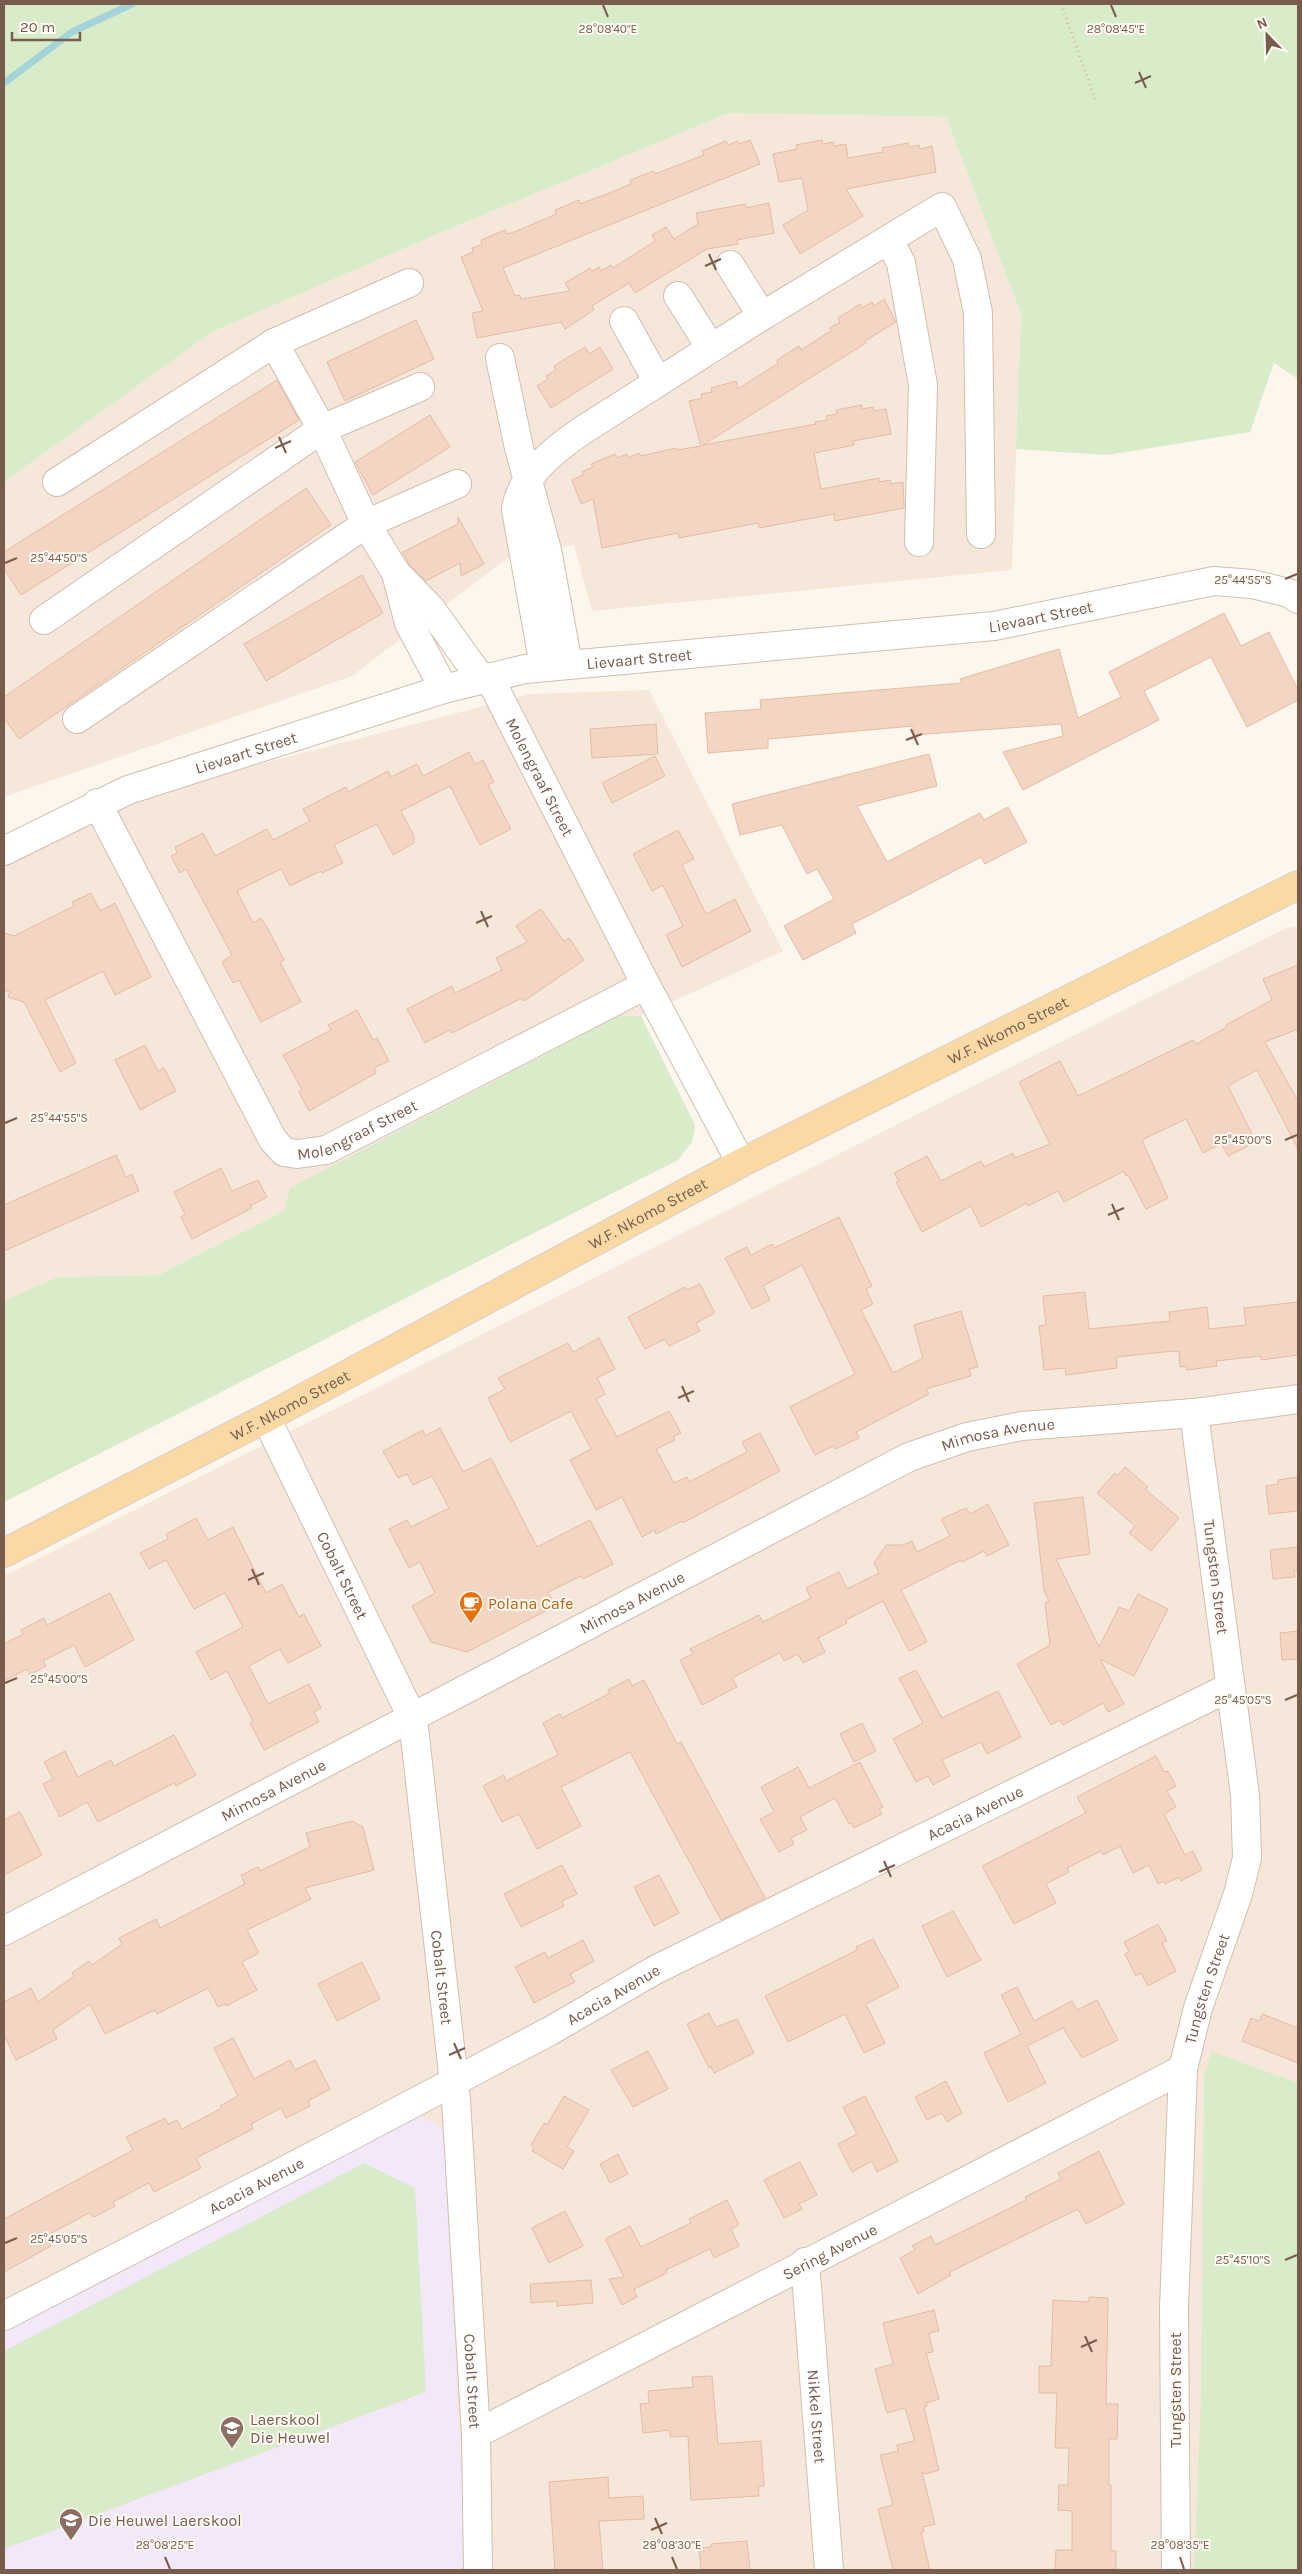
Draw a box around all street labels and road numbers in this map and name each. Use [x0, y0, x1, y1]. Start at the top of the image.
street label: Lievaart Street [988, 597, 1094, 636]
street label: Lievaart Street [586, 644, 693, 673]
street label: Molengraaf Street [502, 714, 578, 839]
street label: Lievaart Street [193, 727, 299, 777]
street label: W.F. Nkomo Street [944, 992, 1071, 1068]
street label: Molengraaf Street [296, 1095, 420, 1163]
street label: W.F. Nkomo Street [585, 1173, 711, 1253]
street label: W.F. Nkomo Street [227, 1365, 353, 1444]
street label: Mimosa Avenue [939, 1414, 1055, 1455]
street label: Tungsten Street [1200, 1519, 1232, 1635]
street label: Cobalt Street [313, 1528, 372, 1622]
street label: Mimosa Avenue [576, 1567, 688, 1637]
street label: Mimosa Avenue [218, 1755, 329, 1825]
street label: Acacia Avenue [924, 1781, 1026, 1844]
street label: Cobalt Street [427, 1929, 457, 2026]
street label: Tungsten Street [1180, 1931, 1233, 2046]
street label: Acacia Avenue [563, 1960, 663, 2029]
street label: Acacia Avenue [205, 2153, 307, 2218]
street label: Sering Avenue [779, 2219, 880, 2284]
street label: Tungsten Street [1166, 2332, 1185, 2448]
street label: Cobalt Street [461, 2333, 485, 2429]
street label: Nikkel Street [804, 2369, 830, 2464]

